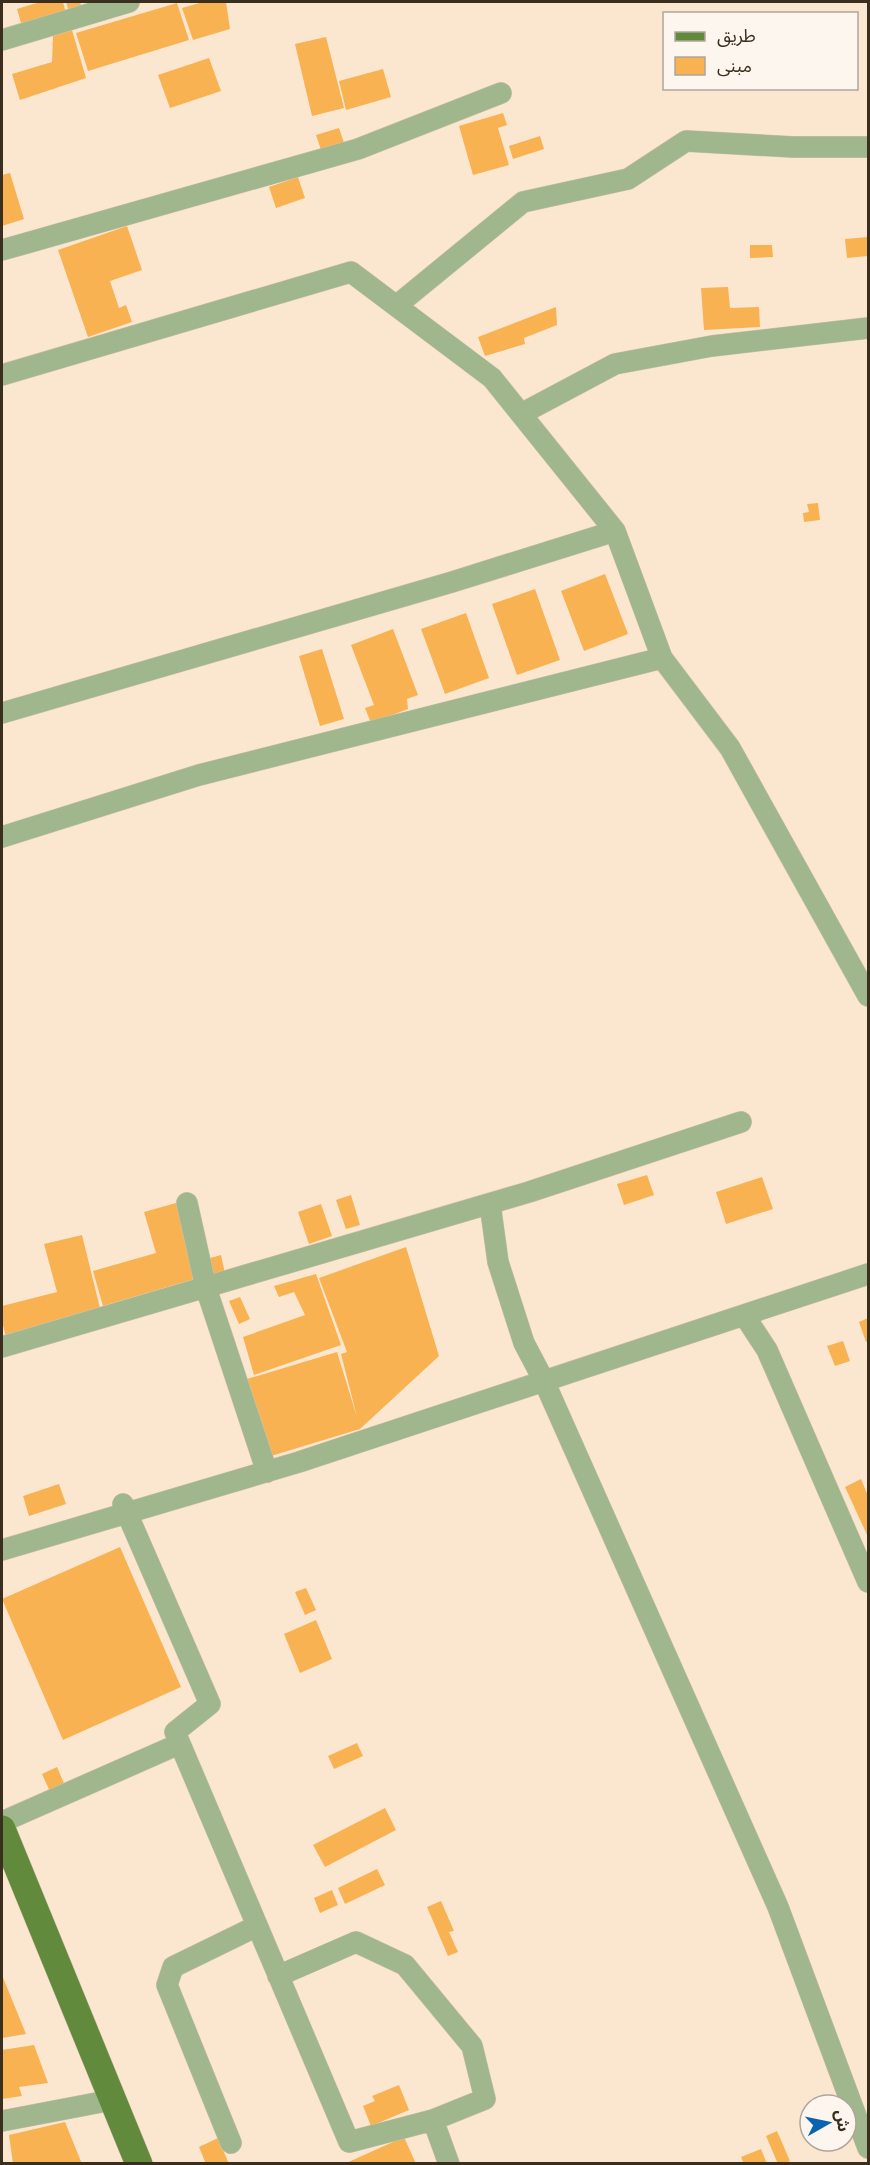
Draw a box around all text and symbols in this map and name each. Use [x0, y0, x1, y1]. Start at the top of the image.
legend [663, 12, 858, 90]
text: طريق [717, 25, 756, 47]
text: مبنى [717, 55, 752, 77]
north arrow [798, 2093, 858, 2153]
text: ش [831, 2108, 853, 2133]

